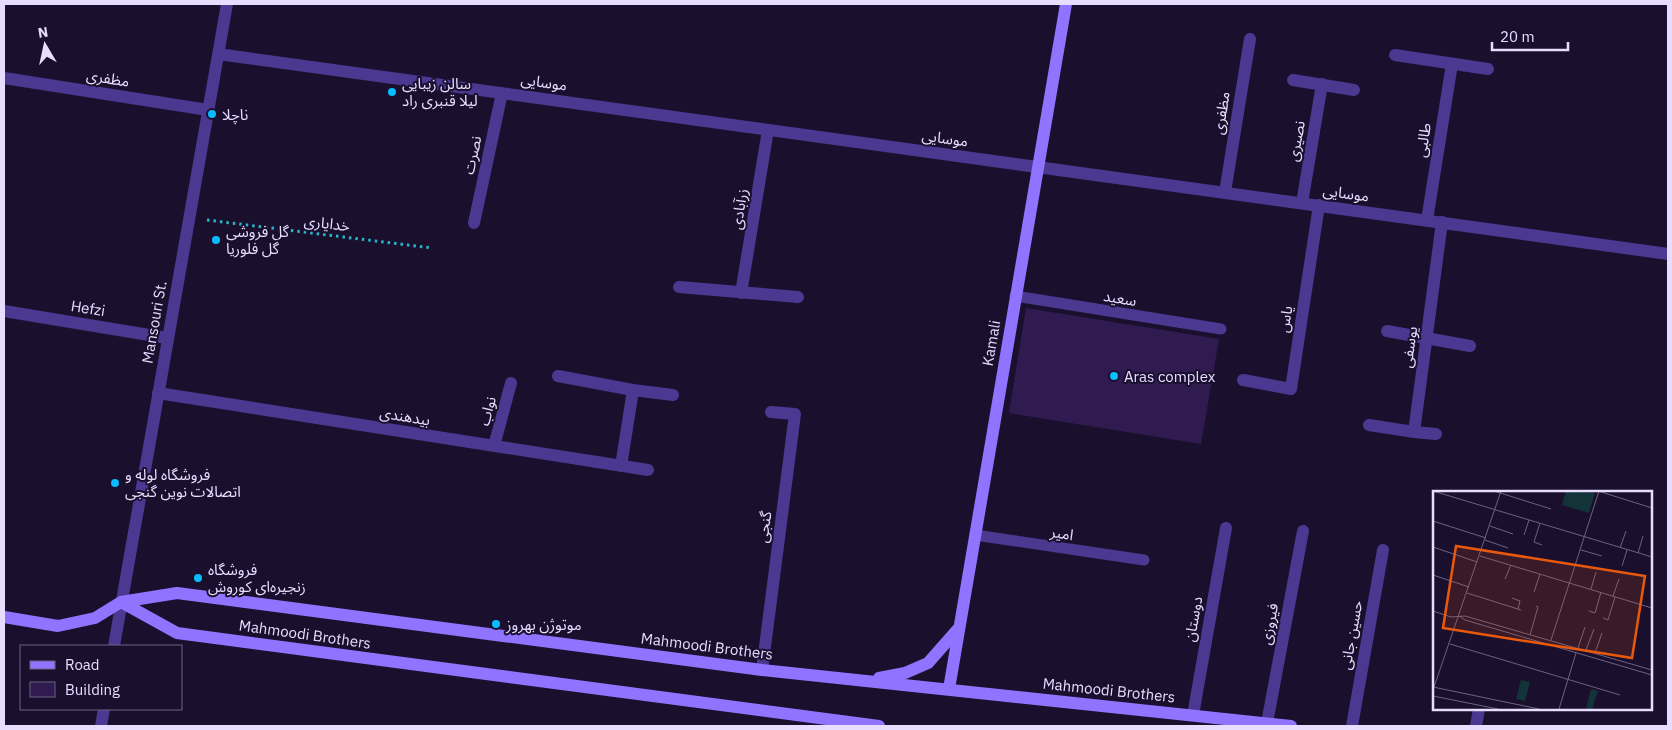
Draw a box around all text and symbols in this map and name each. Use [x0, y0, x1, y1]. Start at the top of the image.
north arrow [20, 20, 70, 70]
scale bar [1492, 20, 1568, 52]
text: N [37, 22, 49, 42]
text: 20 m [1500, 27, 1535, 46]
street label: مظفری [85, 65, 131, 91]
street label: موسایی [520, 69, 568, 95]
place label: سالن زیبایی لیلا قنبری راد [402, 74, 478, 110]
marker: سالن زیبایی لیلا قنبری راد [386, 86, 398, 98]
street label: مظفری [1208, 90, 1234, 136]
place label: ناچلا [222, 105, 248, 125]
marker: ناچلا [206, 108, 218, 120]
street label: نصیری [1283, 119, 1309, 163]
street label: طالبی [1411, 121, 1435, 159]
street label: موسایی [921, 125, 969, 151]
street label: نصرت [459, 134, 485, 176]
street label: موسایی [1322, 180, 1370, 206]
street label: زرآبادی [726, 187, 752, 231]
street label: خدایاری [303, 211, 351, 235]
place label: گل فروشی گل فلوریا [226, 222, 290, 258]
marker: گل فروشی گل فلوریا [210, 234, 222, 246]
street label: Mansouri St. [137, 279, 171, 365]
street label: سعید [1102, 286, 1138, 310]
street label: Hefzi [70, 296, 106, 320]
street label: یاس [1274, 304, 1296, 334]
street label: Kamali [978, 319, 1004, 367]
street label: یوسفی [1397, 325, 1421, 369]
place label: Aras complex [1124, 367, 1216, 386]
marker: Aras complex [1108, 370, 1120, 382]
street label: نواب [474, 394, 500, 428]
street label: بیدهندی [378, 403, 432, 429]
place label: فروشگاه لوله و اتصالات نوین گنجی [125, 465, 241, 501]
marker: فروشگاه لوله و اتصالات نوین گنجی [109, 477, 121, 489]
inset map [1433, 491, 1652, 710]
street label: گنجی [753, 509, 775, 544]
street label: امیر [1048, 522, 1075, 544]
place label: فروشگاه زنجیره‌ای کوروش [208, 560, 306, 596]
marker: فروشگاه زنجیره‌ای کوروش [192, 572, 204, 584]
street label: دوستان [1180, 595, 1206, 643]
street label: حسین جانی [1336, 599, 1366, 671]
street label: فیروزی [1256, 601, 1282, 646]
street label: Mahmoodi Brothers [238, 615, 372, 653]
place label: موتوژن بهروز [505, 615, 582, 634]
marker: موتوژن بهروز [490, 618, 502, 630]
street label: Mahmoodi Brothers [640, 628, 774, 664]
legend [20, 645, 182, 710]
text: Road [65, 655, 100, 674]
street label: Mahmoodi Brothers [1042, 674, 1176, 706]
text: Building [65, 680, 120, 699]

